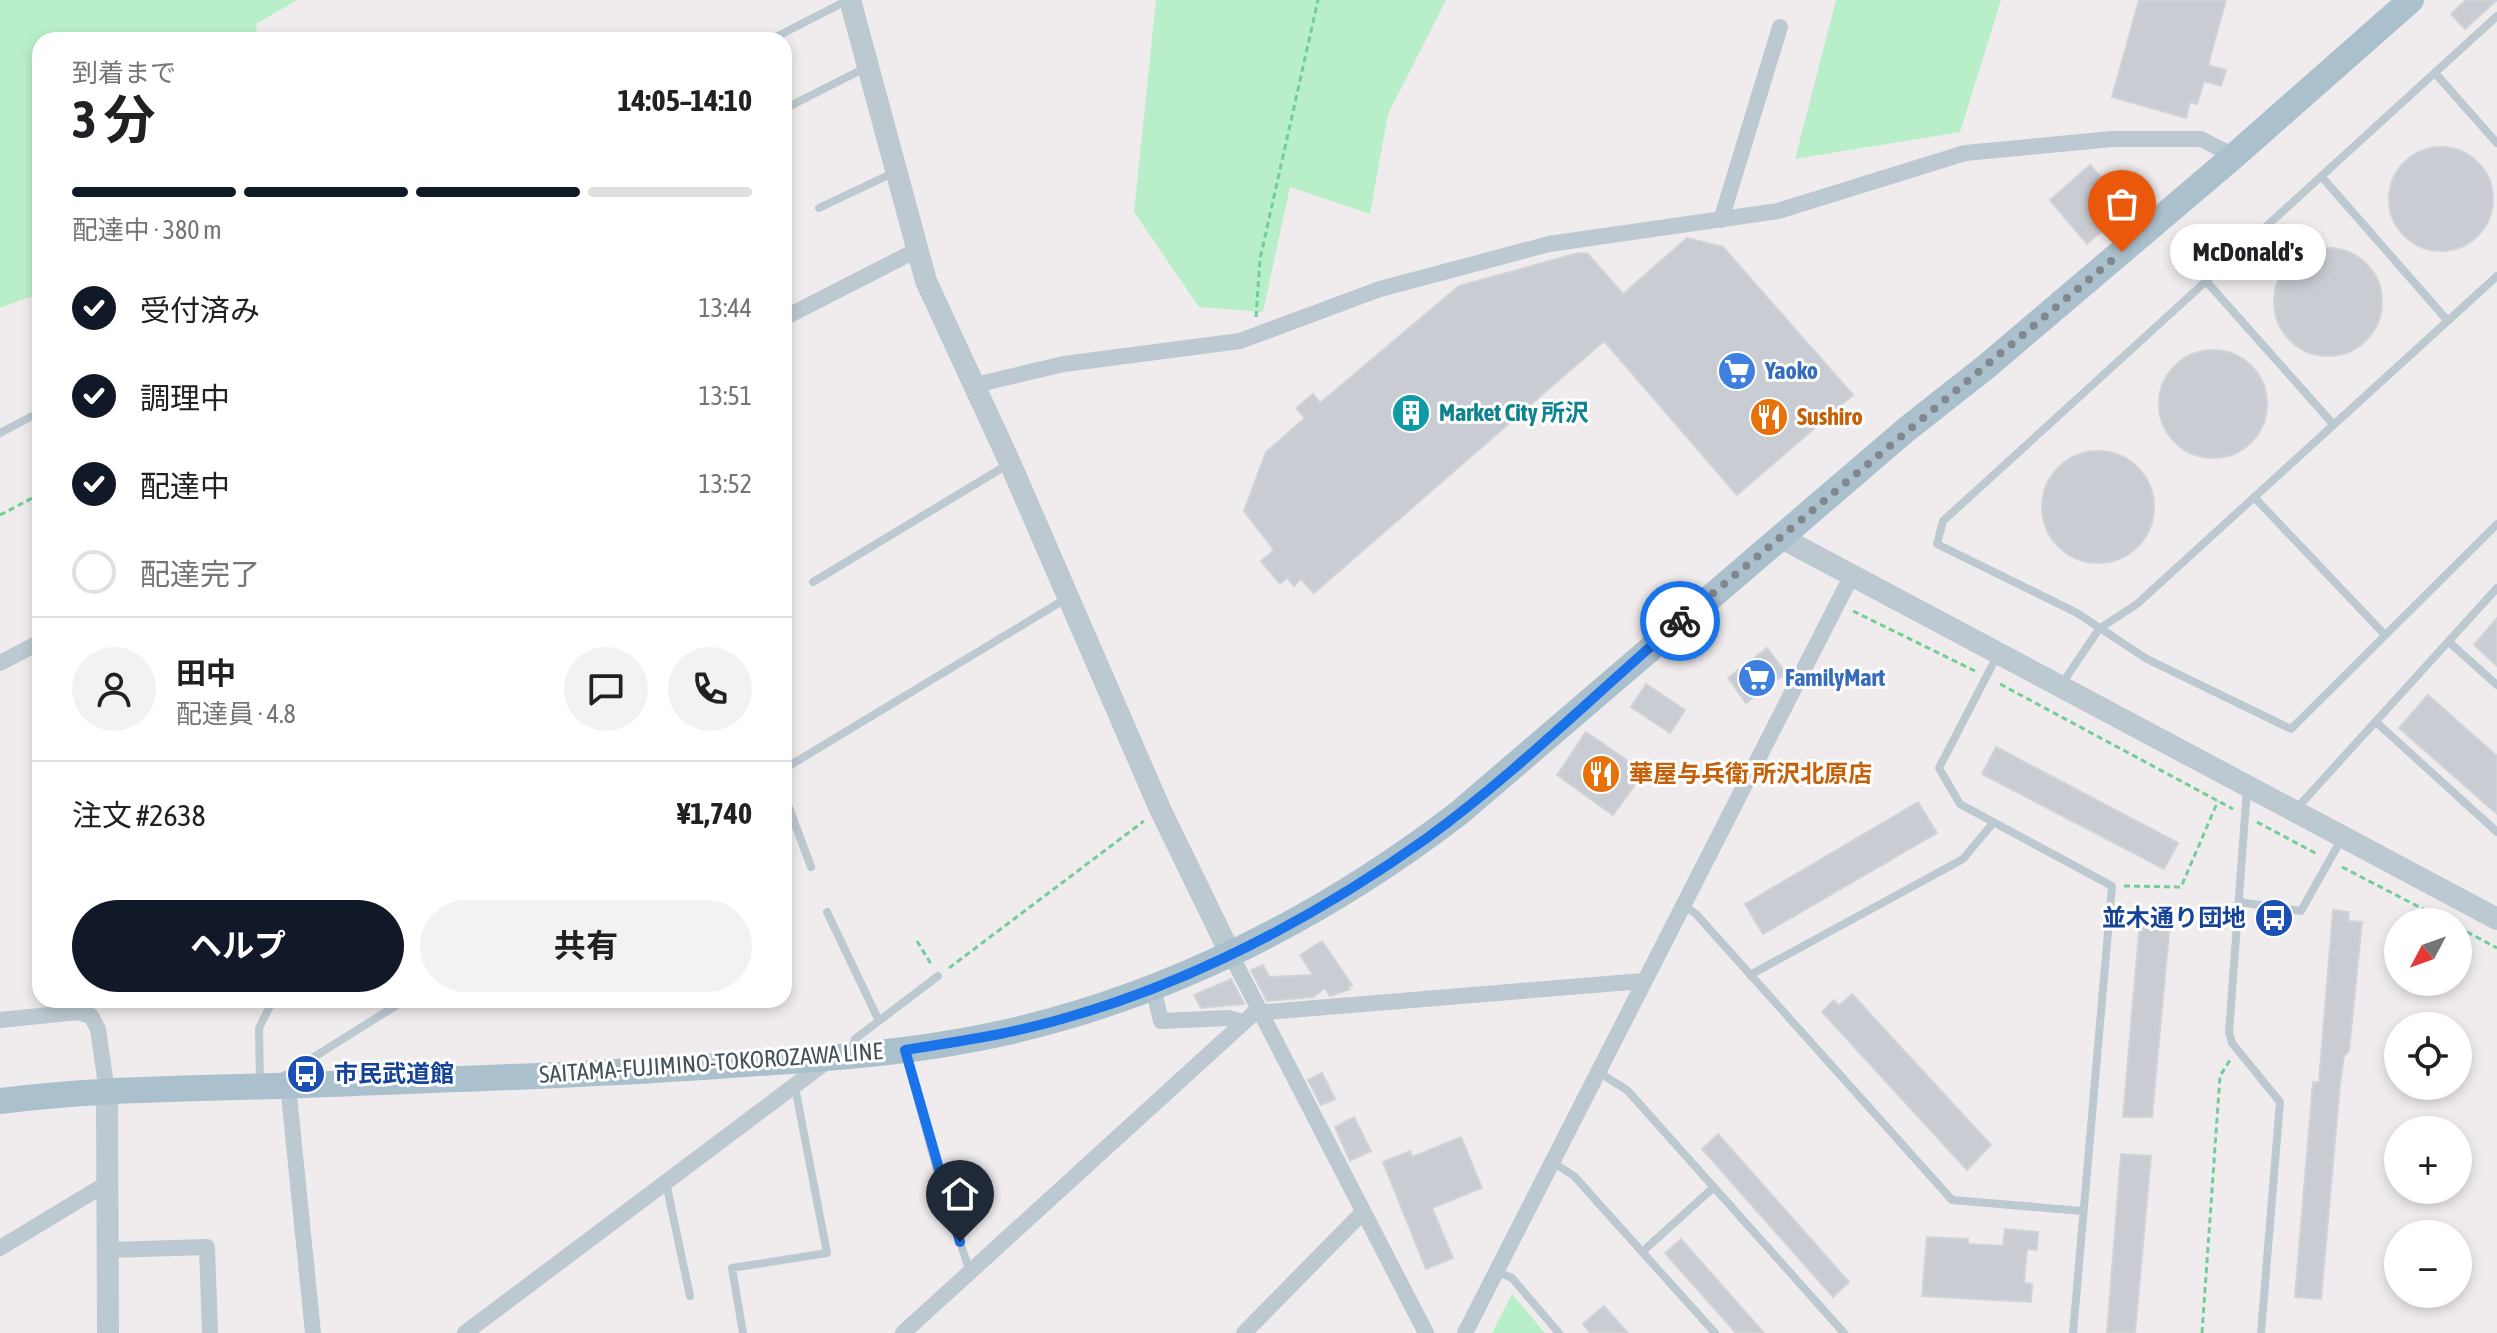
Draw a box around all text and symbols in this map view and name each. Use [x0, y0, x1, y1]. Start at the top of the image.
text: 到着まで [72, 58, 176, 88]
text: 14:05–14:10 [617, 83, 752, 117]
text: 3 分 [72, 89, 156, 149]
pin [2088, 170, 2156, 252]
icon: bag [2100, 182, 2144, 226]
text: 配達中 · 380 m [72, 215, 222, 245]
callout: McDonald's [2170, 224, 2326, 280]
text: McDonald's [2193, 237, 2303, 267]
icon: check [72, 286, 116, 330]
text: 受付済み [140, 293, 260, 327]
text: 13:44 [698, 293, 752, 323]
supermarket icon: Yaoko [1716, 350, 1758, 392]
place label: Yaoko [1764, 357, 1818, 384]
icon: check [72, 374, 116, 418]
text: 調理中 [140, 381, 230, 415]
text: 13:51 [698, 381, 752, 411]
building icon: Market City 所沢 [1390, 392, 1432, 434]
restaurant icon: Sushiro [1748, 396, 1790, 438]
place label: Market City 所沢 [1439, 399, 1589, 426]
place label: Sushiro [1797, 403, 1863, 430]
icon: check [72, 462, 116, 506]
text: 配達中 [140, 469, 230, 503]
text: 13:52 [698, 469, 752, 499]
text: 配達完了 [140, 557, 260, 591]
courier [1640, 581, 1720, 661]
icon: bike [1658, 599, 1702, 643]
button: person [72, 647, 156, 731]
button: chat [564, 647, 648, 731]
button: phone [668, 647, 752, 731]
text: 田中 [176, 656, 236, 690]
supermarket icon: FamilyMart [1736, 657, 1778, 699]
place label: FamilyMart [1785, 664, 1885, 691]
text: 配達員 · 4.8 [176, 699, 296, 729]
restaurant icon: 華屋与兵衛 所沢北原店 [1580, 753, 1622, 795]
place label: 華屋与兵衛 所沢北原店 [1629, 760, 1872, 787]
text: ¥1,740 [677, 796, 752, 830]
text: 注文 #2638 [72, 798, 206, 832]
bus stop icon: 並木通り団地 [2253, 897, 2295, 939]
button: ヘルプ [72, 900, 404, 992]
button: 共有 [420, 900, 752, 992]
place label: 並木通り団地 [2102, 904, 2246, 931]
north arrow [2384, 908, 2472, 996]
map controls [2384, 908, 2472, 1308]
button: locate [2384, 1012, 2472, 1100]
street label: SAITAMA-FUJIMINO-TOKOROZAWA LINE [538, 1037, 884, 1088]
bus stop icon: 市民武道館 [285, 1053, 327, 1095]
place label: 市民武道館 [334, 1060, 454, 1087]
button: + [2384, 1116, 2472, 1204]
pin [926, 1160, 994, 1242]
icon: home [938, 1172, 982, 1216]
button: − [2384, 1220, 2472, 1308]

